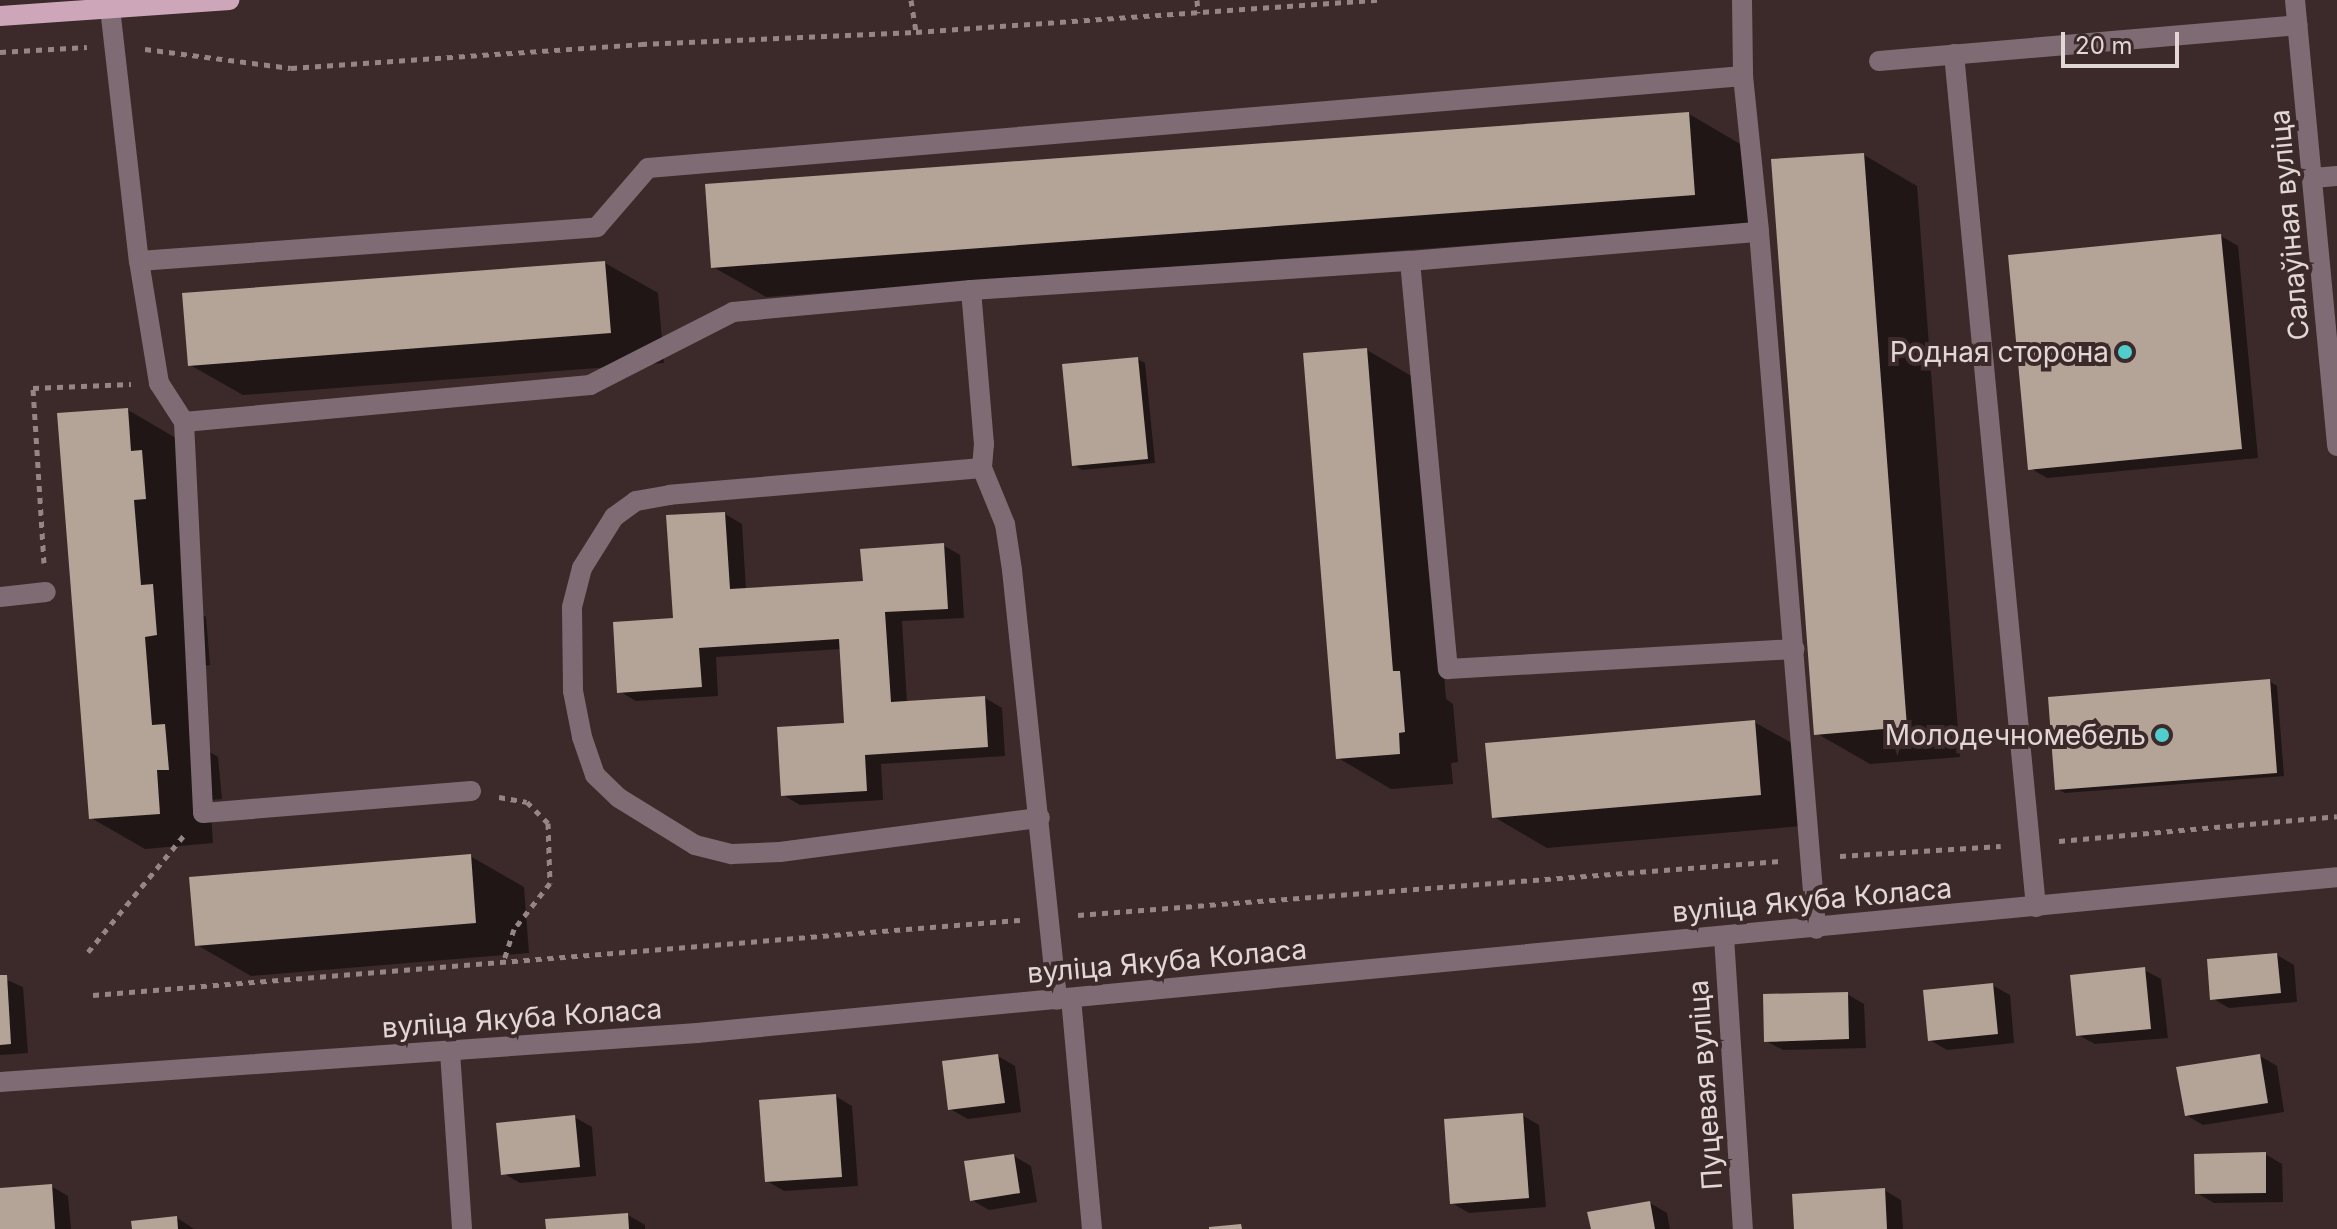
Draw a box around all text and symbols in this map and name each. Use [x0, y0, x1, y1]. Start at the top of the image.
scale bar [2065, 16, 2183, 66]
text: 20 m [2075, 31, 2133, 60]
street label: Салаўіная вуліца [2262, 108, 2316, 342]
place label: Родная сторона [1890, 335, 2109, 369]
marker: Родная сторона [2116, 343, 2134, 361]
place label: Молодечномебель [1885, 718, 2146, 752]
marker: Молодечномебель [2153, 726, 2171, 744]
street label: вуліца Якуба Коласа [1671, 871, 1953, 929]
street label: вуліца Якуба Коласа [1026, 932, 1308, 990]
street label: Пуцевая вуліца [1681, 979, 1729, 1191]
street label: вуліца Якуба Коласа [381, 991, 663, 1045]

